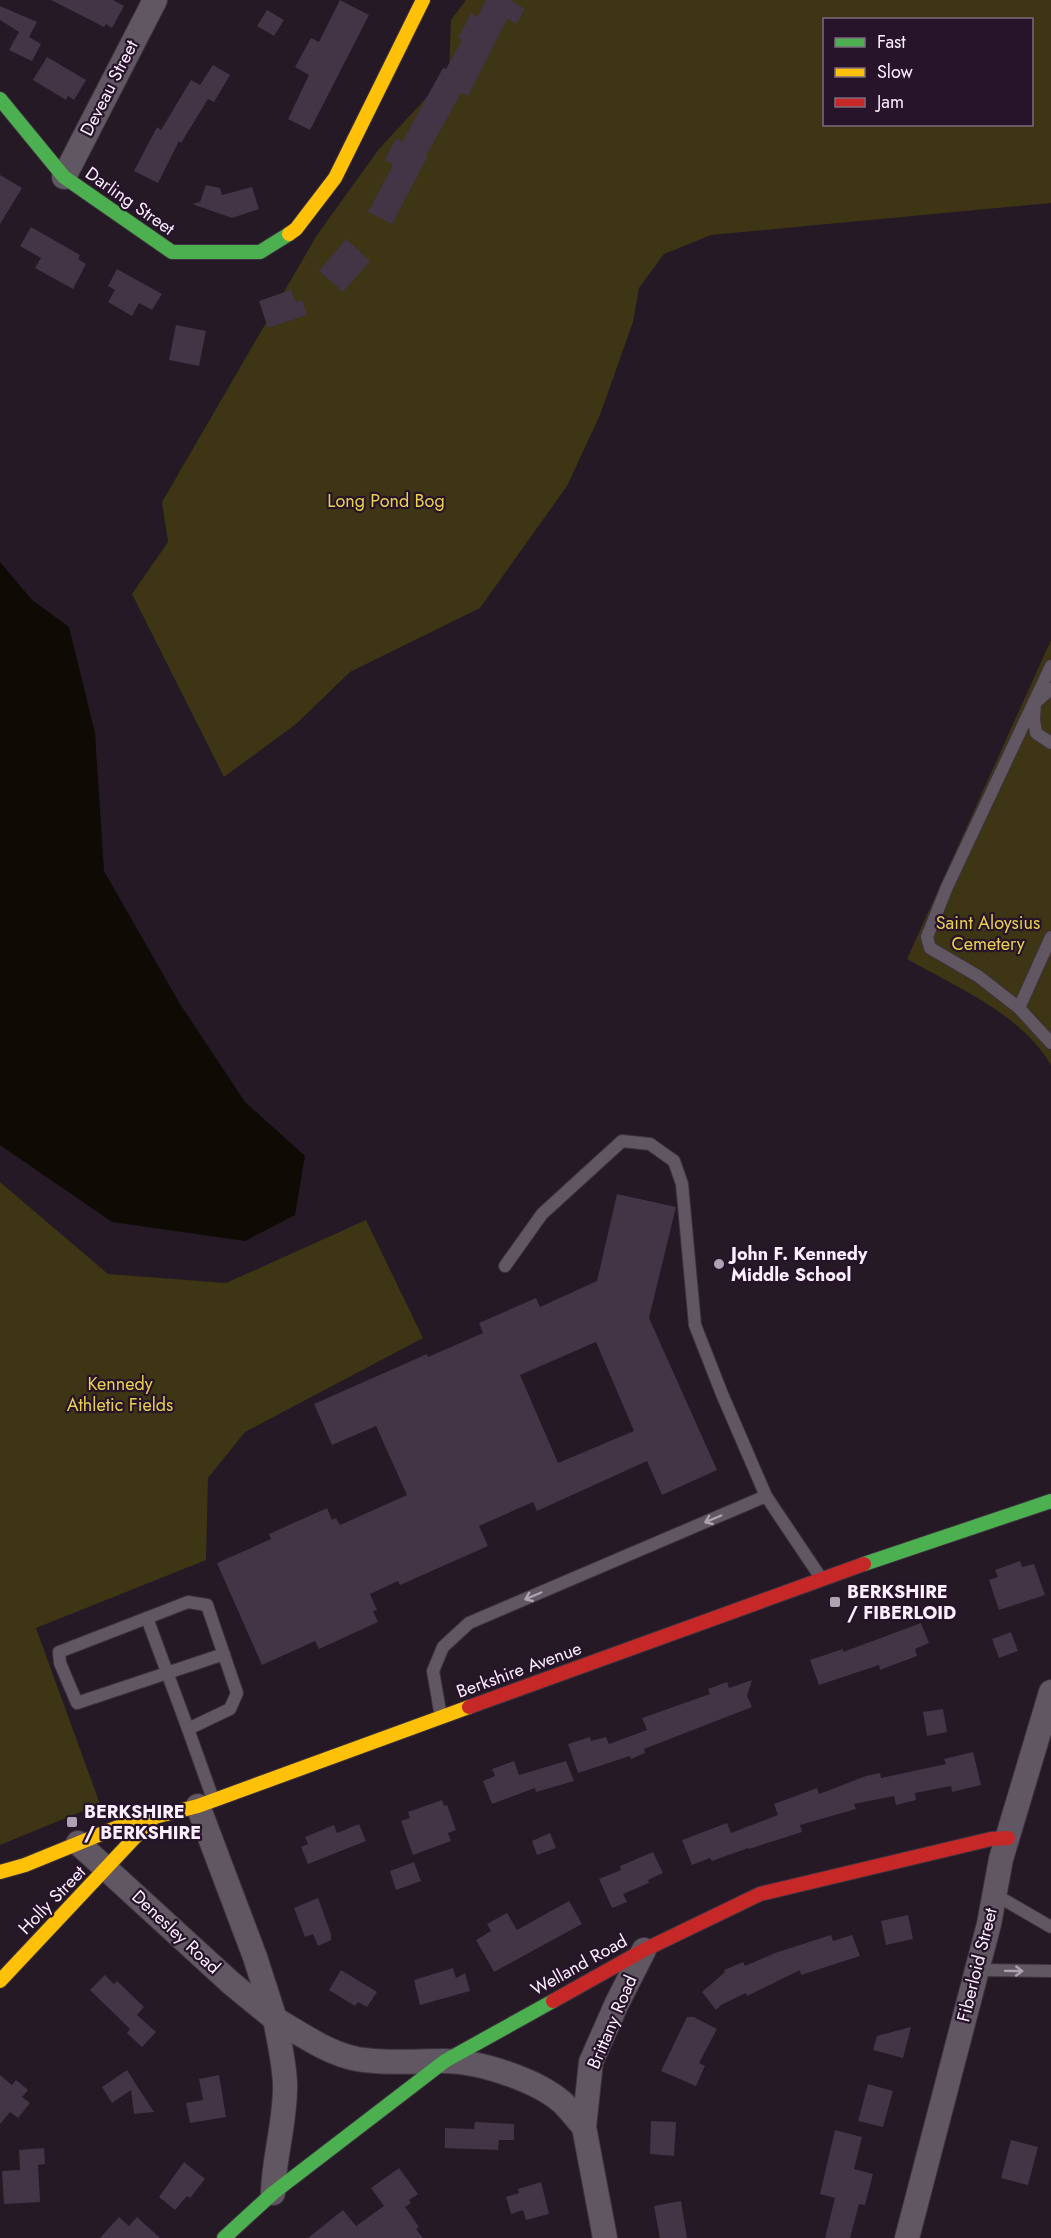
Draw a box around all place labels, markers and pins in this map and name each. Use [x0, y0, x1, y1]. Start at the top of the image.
place label: John F. Kennedy Middle School [728, 1241, 868, 1288]
marker: John F. Kennedy Middle School [712, 1257, 726, 1271]
place label: BERKSHIRE / FIBERLOID [847, 1579, 956, 1626]
marker: BERKSHIRE / FIBERLOID [828, 1595, 842, 1609]
place label: BERKSHIRE / BERKSHIRE [84, 1799, 201, 1846]
marker: BERKSHIRE / BERKSHIRE [65, 1815, 79, 1829]

